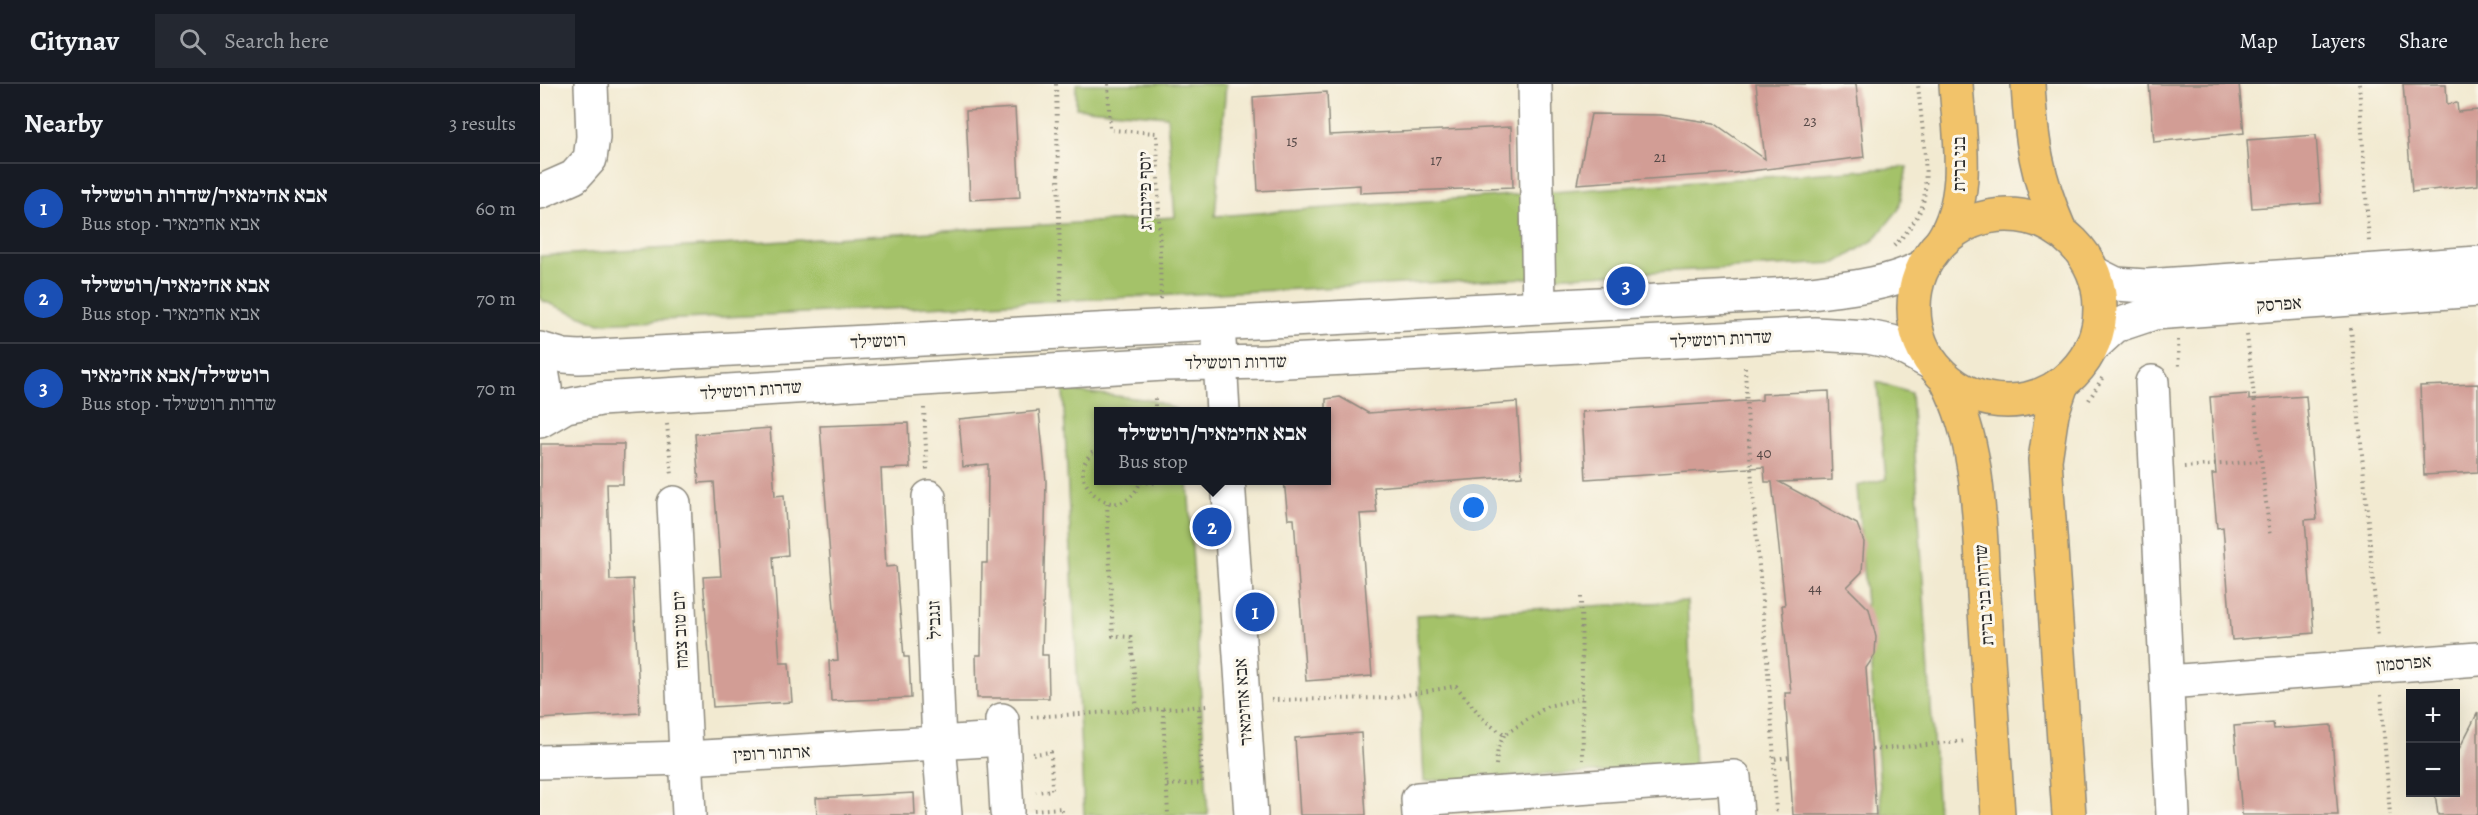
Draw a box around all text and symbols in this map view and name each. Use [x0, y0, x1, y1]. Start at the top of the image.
search box [155, 14, 575, 68]
text: Citynav [30, 22, 119, 60]
icon: search [176, 25, 209, 58]
text: Search here [224, 26, 329, 56]
text: Map [2239, 27, 2278, 55]
text: Layers [2311, 27, 2366, 55]
text: Share [2399, 27, 2448, 55]
text: Nearby [24, 106, 103, 141]
text: 3 results [449, 110, 516, 137]
house number: 23 [1803, 111, 1817, 131]
house number: 15 [1286, 131, 1298, 151]
street label: בני ברית [1947, 136, 1971, 192]
house number: 21 [1654, 147, 1666, 167]
house number: 17 [1430, 150, 1442, 170]
street label: יוסף פיינברג [1132, 151, 1158, 231]
text: אבא אחימאיר/שדרות רוטשילד [81, 180, 328, 210]
text: 1 [40, 195, 47, 222]
text: 60 m [476, 195, 516, 222]
text: Bus stop · אבא אחימאיר [81, 210, 260, 237]
pin: 3 [1606, 264, 1646, 308]
text: אבא אחימאיר/רוטשילד [81, 270, 270, 300]
text: 2 [39, 285, 48, 312]
text: 70 m [476, 285, 516, 312]
street label: אפרסק [2256, 290, 2302, 318]
text: Bus stop · אבא אחימאיר [81, 300, 260, 327]
street label: שדרות רוטשילד [1669, 324, 1773, 354]
street label: רוטשילד [849, 328, 907, 354]
street label: שדרות רוטשילד [1185, 349, 1287, 375]
text: רוטשילד/אבא אחימאיר [81, 360, 270, 390]
street label: שדרות רוטשילד [699, 374, 803, 406]
text: 3 [39, 375, 48, 402]
text: 70 m [476, 375, 516, 402]
text: Bus stop · שדרות רוטשילד [81, 390, 276, 417]
popup [1094, 407, 1331, 485]
text: אבא אחימאיר/רוטשילד [1118, 418, 1307, 448]
house number: 40 [1757, 443, 1771, 463]
text: Bus stop [1118, 448, 1188, 475]
your location [1459, 493, 1488, 522]
pin: 2 [1192, 504, 1232, 550]
street label: שדרות בני ברית [1968, 543, 2000, 647]
house number: 44 [1808, 578, 1822, 598]
street label: יום טוב צמח [666, 590, 694, 669]
pin: 1 [1236, 590, 1274, 634]
street label: זנגביל [921, 600, 947, 640]
street label: אפרסמון [2376, 649, 2432, 677]
street label: אבא אחימאיר [1228, 657, 1258, 747]
map controls [2406, 689, 2460, 797]
button: + [2406, 689, 2460, 743]
street label: ארתור רופין [733, 739, 811, 767]
button: − [2406, 743, 2460, 797]

